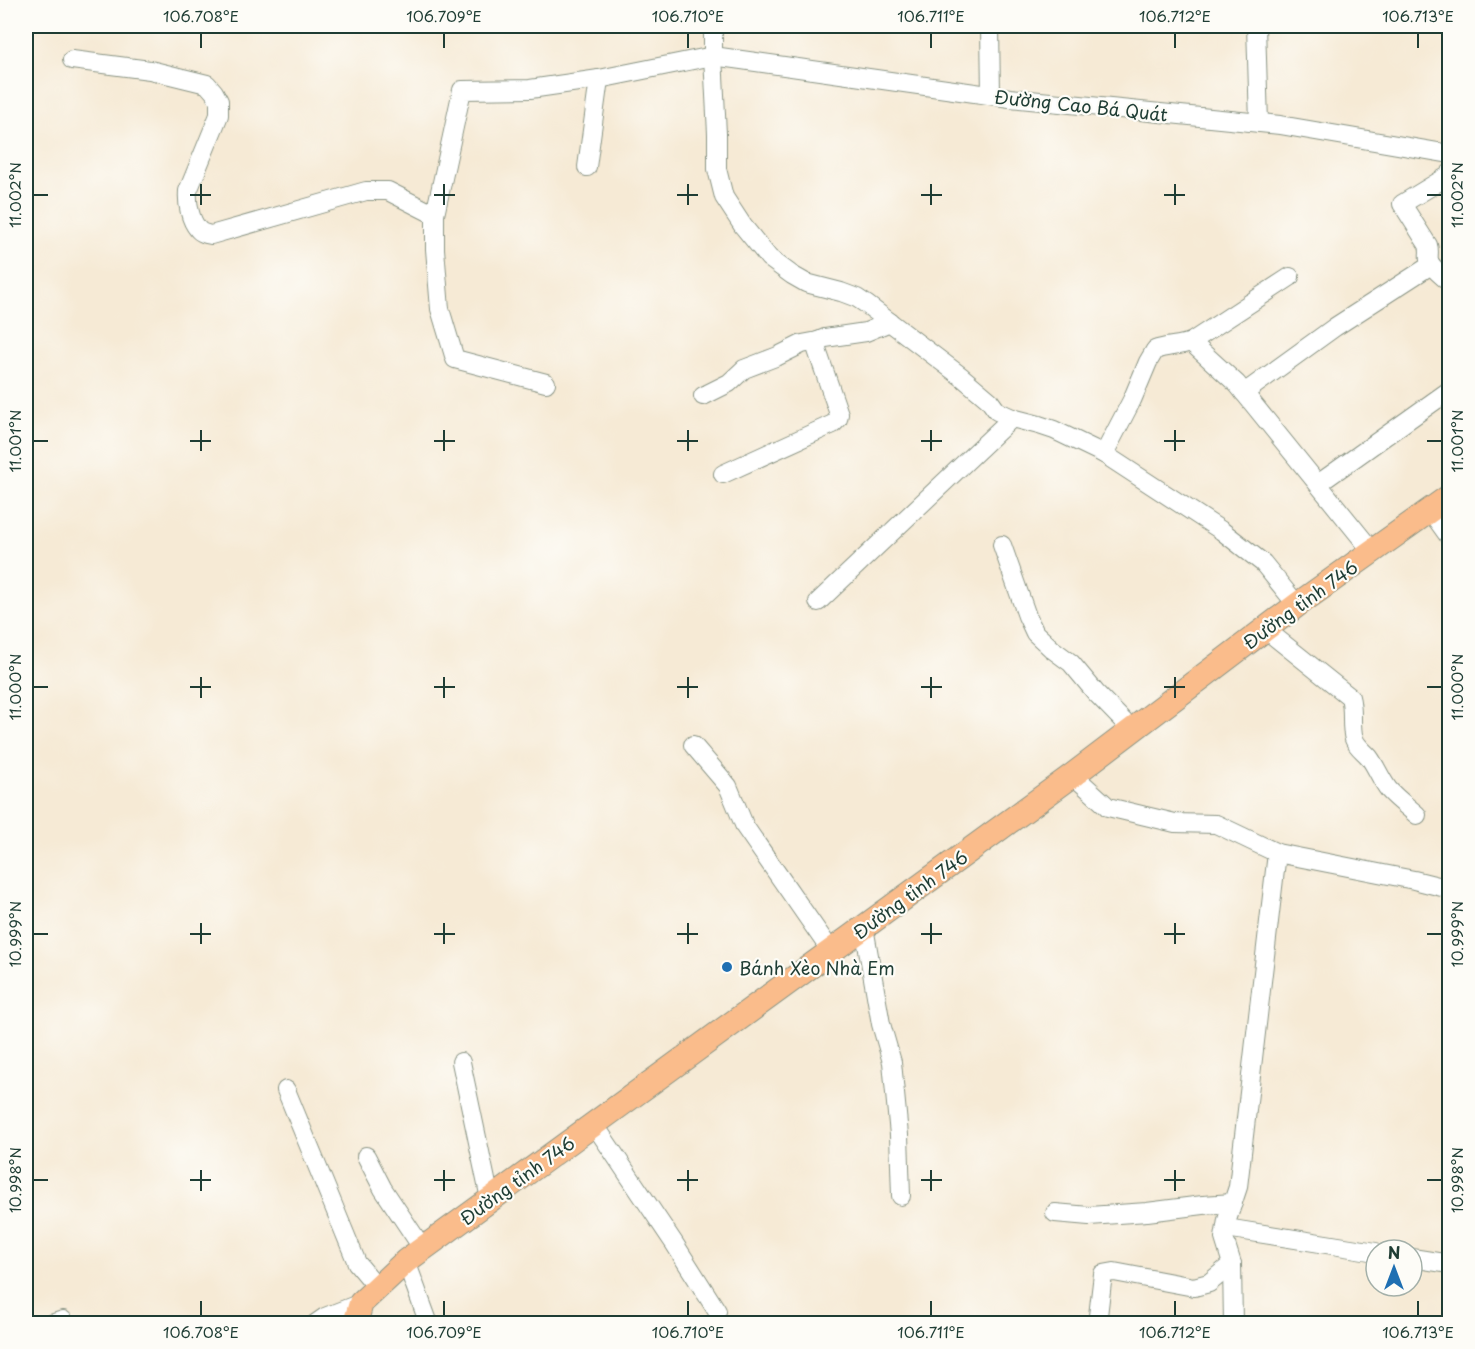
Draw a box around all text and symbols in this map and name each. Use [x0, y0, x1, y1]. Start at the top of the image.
text: 106.708°E [163, 4, 239, 27]
text: 106.709°E [406, 4, 482, 27]
text: 106.710°E [652, 4, 724, 27]
text: 106.711°E [897, 4, 965, 27]
text: 106.712°E [1139, 4, 1211, 27]
text: 106.713°E [1382, 4, 1454, 27]
street label: Đường Cao Bá Quát [993, 82, 1169, 128]
text: 11.002°N [3, 162, 26, 228]
text: 11.002°N [1445, 162, 1468, 228]
text: 11.001°N [3, 410, 26, 473]
text: 11.001°N [1445, 410, 1468, 473]
street label: Đường tỉnh 746 [1237, 553, 1363, 655]
text: 11.000°N [3, 654, 26, 720]
text: 11.000°N [1445, 654, 1468, 720]
street label: Đường tỉnh 746 [847, 843, 973, 945]
text: 10.999°N [3, 901, 26, 967]
text: 10.999°N [1445, 901, 1468, 967]
place label: Bánh Xèo Nhà Em [739, 954, 895, 981]
marker: Bánh Xèo Nhà Em [720, 960, 734, 974]
street label: Đường tỉnh 746 [454, 1129, 580, 1231]
text: 10.998°N [3, 1147, 26, 1213]
text: 10.998°N [1445, 1147, 1468, 1213]
north arrow [1364, 1238, 1424, 1298]
text: N [1388, 1240, 1400, 1264]
text: 106.708°E [163, 1320, 239, 1343]
text: 106.709°E [406, 1320, 482, 1343]
text: 106.710°E [652, 1320, 724, 1343]
text: 106.711°E [897, 1320, 965, 1343]
text: 106.712°E [1139, 1320, 1211, 1343]
text: 106.713°E [1382, 1320, 1454, 1343]

